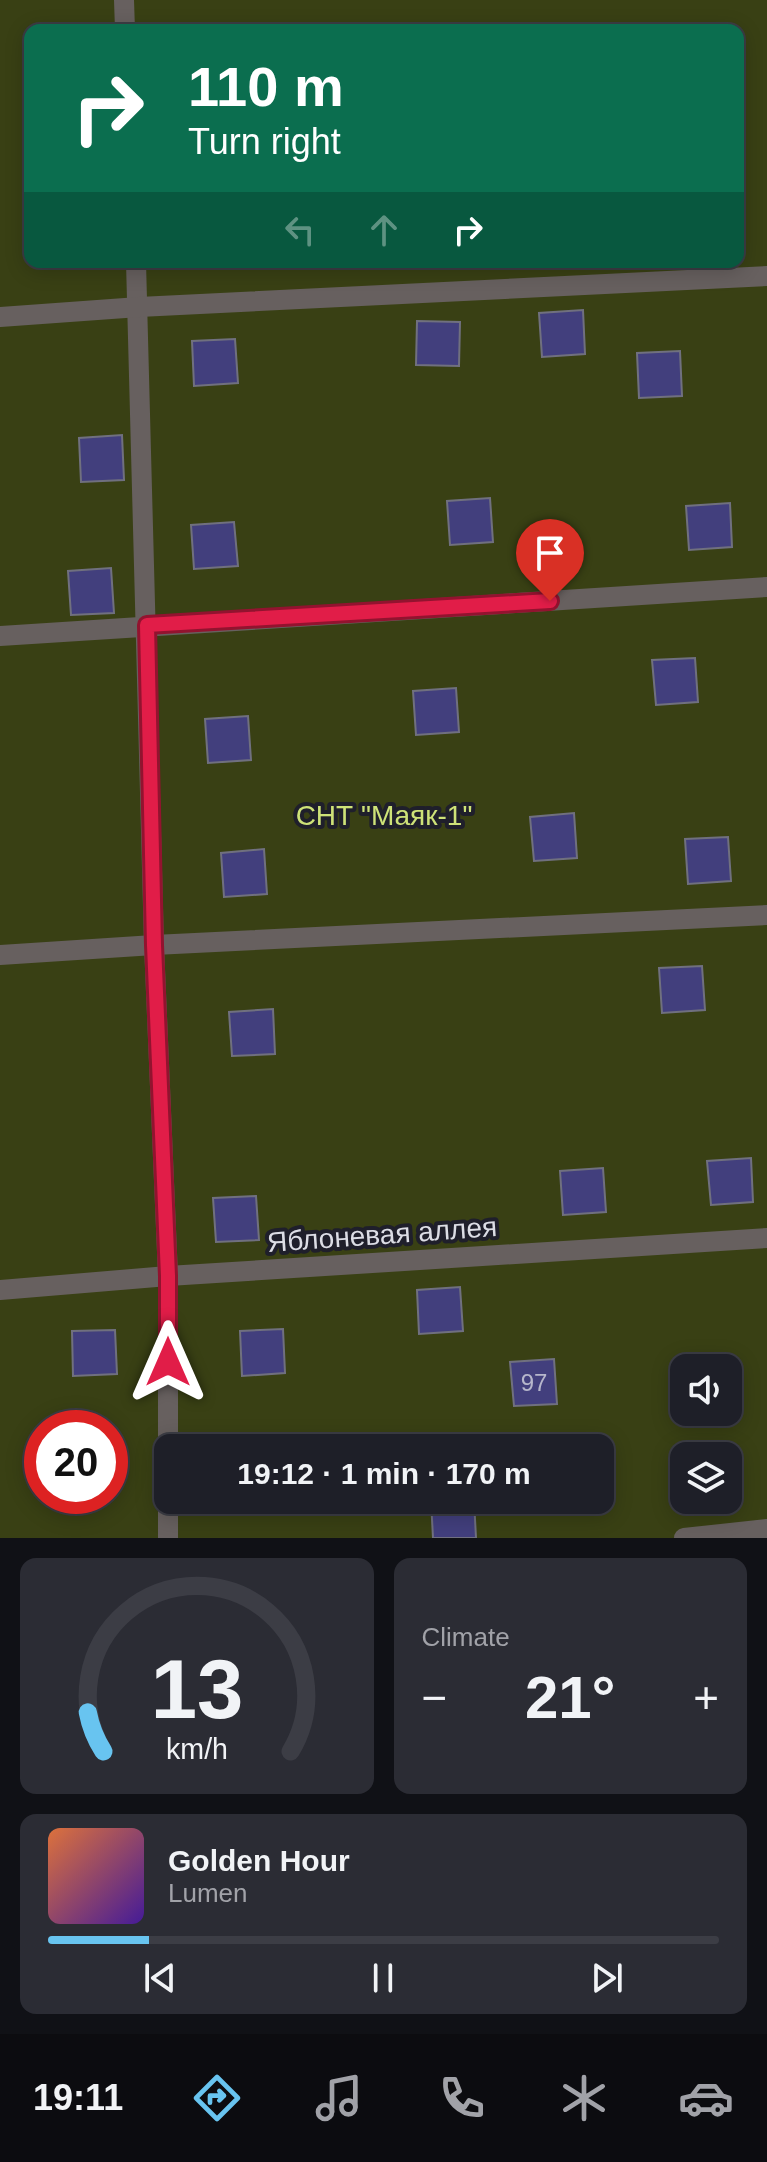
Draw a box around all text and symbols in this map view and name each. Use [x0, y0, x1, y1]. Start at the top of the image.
text: 110 m [188, 55, 344, 118]
icon: right [56, 56, 160, 160]
text: Turn right [188, 121, 341, 162]
icon: left [278, 208, 322, 252]
icon: ahead [362, 208, 406, 252]
icon: right [446, 208, 490, 252]
pin [516, 519, 584, 601]
icon: arrive [528, 531, 572, 575]
park label: СНТ "Маяк-1" [296, 800, 472, 831]
street label: Яблоневая аллея [266, 1211, 498, 1258]
position arrow [126, 1320, 210, 1404]
map controls [670, 1354, 742, 1514]
button: sound [670, 1354, 742, 1426]
house number: 97 [521, 1369, 547, 1396]
speed limit sign: 20 [24, 1410, 128, 1514]
button: layers [670, 1442, 742, 1514]
text: 19:12 · 1 min · 170 m [237, 1457, 531, 1490]
text: Climate [422, 1622, 510, 1652]
text: 13 [150, 1643, 243, 1736]
text: 21° [525, 1664, 616, 1731]
text: − [422, 1673, 447, 1722]
text: + [693, 1673, 719, 1722]
text: km/h [166, 1733, 228, 1765]
text: Golden Hour [168, 1844, 350, 1877]
text: Lumen [168, 1878, 248, 1908]
icon: previous [138, 1956, 182, 2000]
icon: pause [361, 1956, 405, 2000]
icon: next [585, 1956, 629, 2000]
icon: directions [189, 2070, 245, 2126]
icon: music [311, 2070, 367, 2126]
icon: phone [434, 2070, 490, 2126]
icon: climate [556, 2070, 612, 2126]
icon: car [678, 2070, 734, 2126]
text: 19:11 [33, 2077, 123, 2118]

